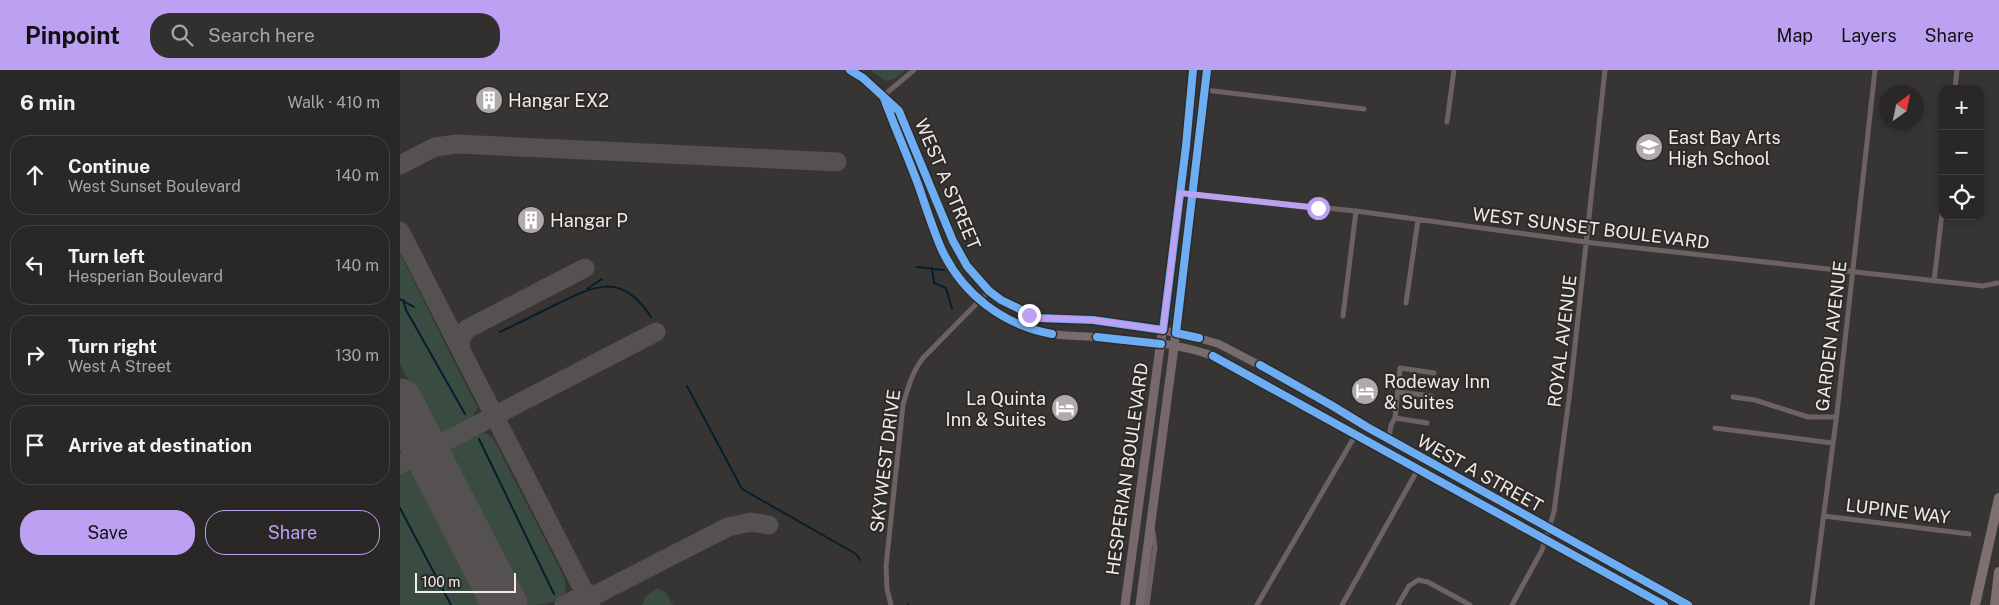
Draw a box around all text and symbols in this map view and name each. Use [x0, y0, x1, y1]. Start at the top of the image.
search box [150, 13, 500, 58]
text: Pinpoint [25, 21, 120, 49]
icon: search [168, 21, 196, 49]
text: Search here [208, 24, 315, 46]
text: Map [1777, 25, 1813, 46]
text: Layers [1841, 25, 1897, 46]
text: Share [1925, 25, 1974, 46]
building icon: Hangar EX2 [474, 85, 504, 115]
north arrow [1879, 85, 1924, 130]
map controls [1939, 85, 1984, 220]
button: + [1939, 85, 1984, 130]
text: 6 min [20, 90, 76, 115]
place label: Hangar EX2 [508, 90, 609, 111]
text: Walk · 410 m [287, 93, 380, 112]
street label: WEST A STREET [911, 115, 985, 253]
place label: East Bay Arts High School [1668, 127, 1781, 169]
button: − [1939, 130, 1984, 175]
school or university icon: East Bay Arts High School [1634, 132, 1664, 162]
text: Continue [68, 155, 150, 177]
icon: ahead [21, 161, 49, 189]
text: 140 m [335, 166, 379, 185]
button: locate [1939, 175, 1984, 220]
text: West Sunset Boulevard [68, 177, 241, 196]
route start [1307, 197, 1330, 220]
street label: WEST SUNSET BOULEVARD [1471, 203, 1711, 253]
building icon: Hangar P [516, 205, 546, 235]
place label: Hangar P [550, 210, 628, 231]
text: Turn left [68, 245, 145, 267]
icon: left [21, 251, 49, 279]
text: 140 m [335, 256, 379, 275]
street label: GARDEN AVENUE [1811, 260, 1851, 412]
text: Hesperian Boulevard [68, 267, 223, 286]
street label: ROYAL AVENUE [1543, 274, 1581, 408]
route end [1018, 304, 1041, 327]
text: Turn right [68, 335, 157, 357]
icon: right [21, 341, 49, 369]
text: 130 m [335, 346, 379, 365]
text: West A Street [68, 357, 172, 376]
street label: HESPERIAN BOULEVARD [1102, 361, 1152, 577]
place label: Rodeway Inn & Suites [1384, 371, 1490, 413]
hotel icon: Rodeway Inn & Suites [1350, 376, 1380, 406]
street label: SKYWEST DRIVE [866, 388, 904, 534]
place label: La Quinta Inn & Suites [946, 388, 1046, 430]
hotel icon: La Quinta Inn & Suites [1050, 393, 1080, 423]
street label: WEST A STREET [1413, 430, 1547, 516]
icon: arrive [21, 431, 49, 459]
text: Arrive at destination [68, 434, 252, 456]
street label: LUPINE WAY [1844, 494, 1952, 528]
button: Save [20, 510, 195, 555]
button: Share [205, 510, 380, 555]
scale bar [415, 570, 516, 593]
text: 100 m [422, 574, 460, 590]

